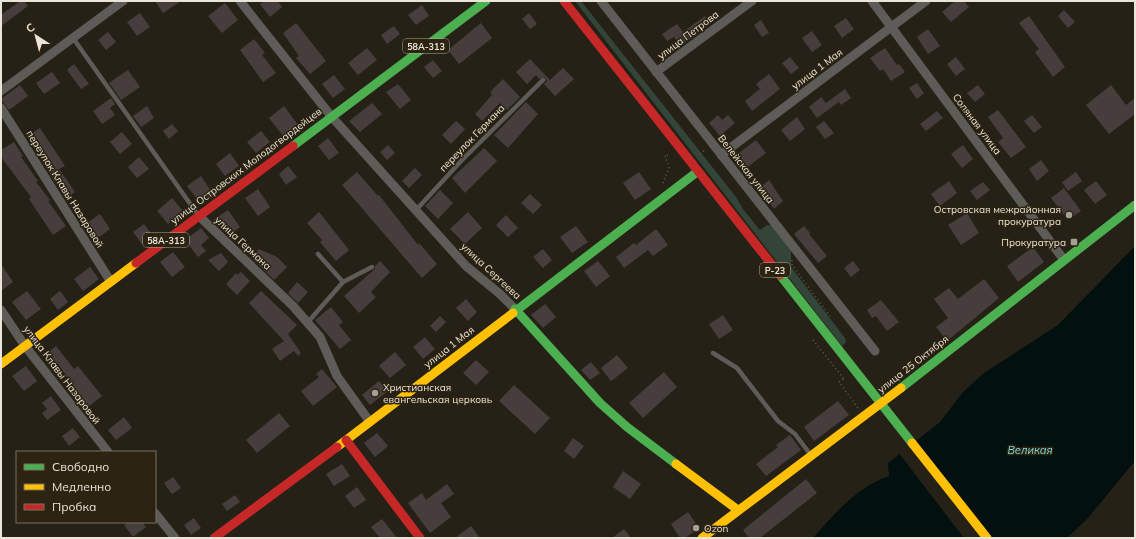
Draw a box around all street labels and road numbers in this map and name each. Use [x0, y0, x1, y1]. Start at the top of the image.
street label: улица Петрова [655, 8, 721, 62]
road number: 58А-313 [403, 39, 449, 53]
street label: улица 1 Мая [789, 46, 845, 92]
street label: Соляная улица [950, 91, 1004, 157]
street label: переулок Германа [436, 102, 508, 174]
street label: улица Островских Молодогвардейцев [168, 105, 324, 227]
street label: переулок Клавы Назаровой [23, 128, 107, 250]
street label: Велейская улица [715, 132, 777, 206]
street label: улица Германа [212, 213, 274, 273]
road number: 58А-313 [143, 233, 189, 247]
street label: улица Сергеева [458, 240, 524, 302]
road number: Р-23 [760, 263, 790, 277]
street label: улица Клавы Назаровой [21, 323, 103, 427]
street label: улица 1 Мая [421, 323, 477, 371]
street label: улица 25 Октября [875, 332, 951, 396]

